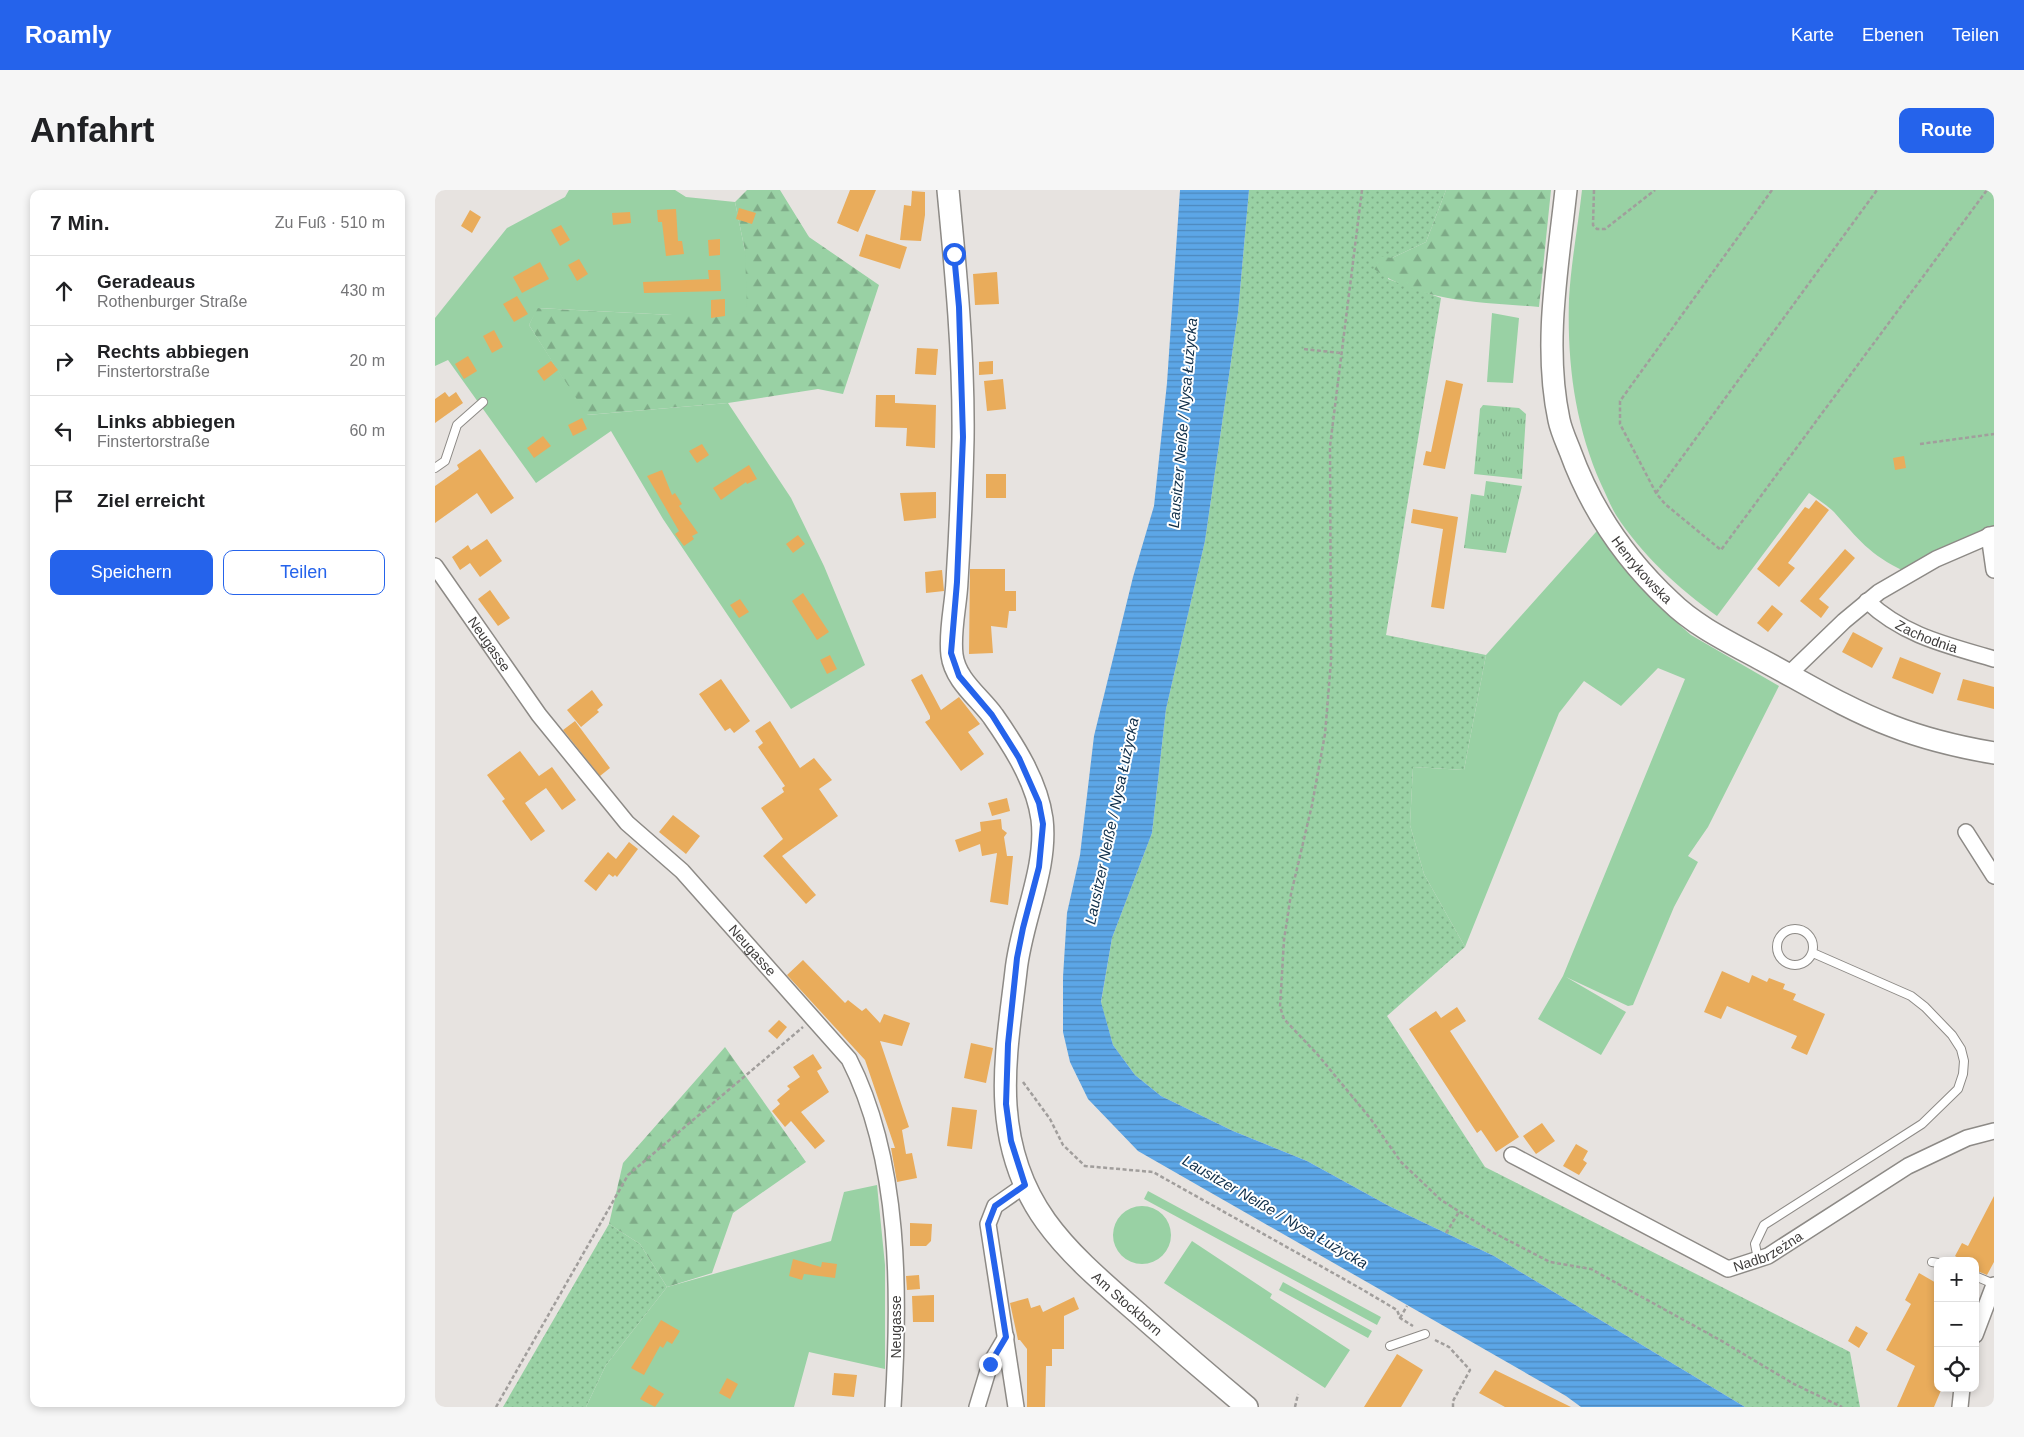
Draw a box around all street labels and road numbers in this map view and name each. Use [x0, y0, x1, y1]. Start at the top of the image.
street label: Henrykowska [1608, 533, 1676, 607]
street label: Neugasse [465, 613, 514, 675]
street label: Zachodnia [1893, 616, 1960, 656]
street label: Neugasse [725, 921, 779, 979]
street label: Nadbrzeżna [1731, 1228, 1806, 1275]
street label: Am Stockborn [1089, 1268, 1165, 1339]
street label: Neugasse [888, 1295, 904, 1359]

